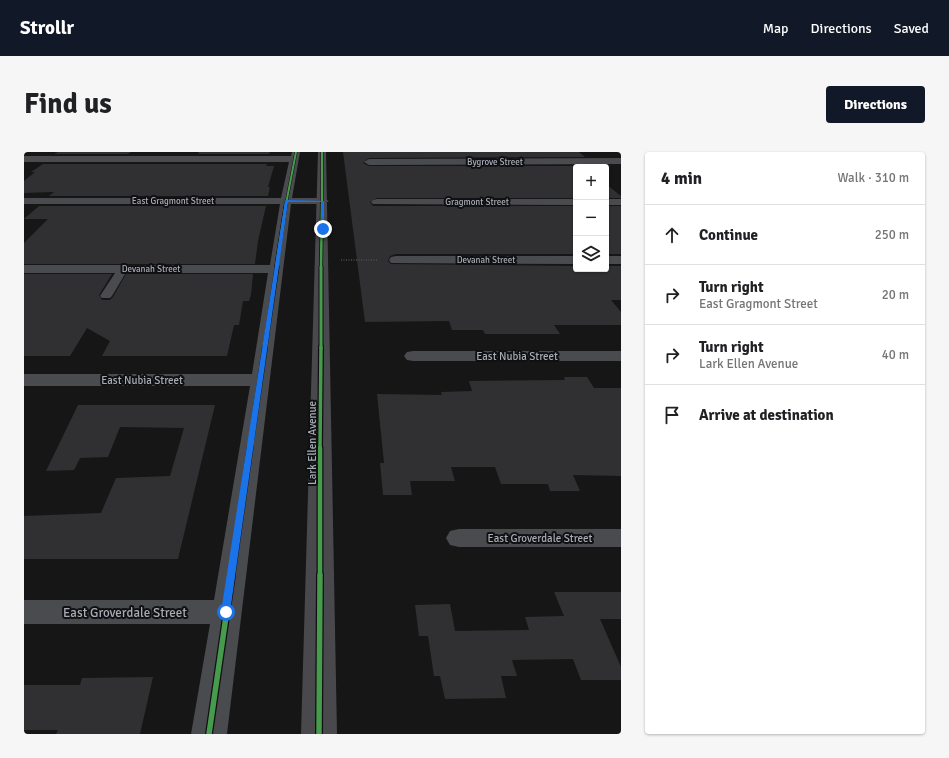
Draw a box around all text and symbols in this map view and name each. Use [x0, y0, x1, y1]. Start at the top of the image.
text: Strollr [20, 16, 74, 40]
text: Map [763, 20, 789, 37]
text: Directions [811, 20, 872, 37]
text: Saved [894, 20, 929, 37]
button: Directions [826, 86, 925, 123]
text: Find us [24, 87, 112, 121]
street label: Bygrove Street [467, 157, 523, 168]
map controls [573, 164, 609, 272]
button: + [573, 164, 609, 200]
text: 4 min [661, 168, 702, 189]
text: Walk · 310 m [838, 170, 909, 186]
street label: East Gragmont Street [132, 196, 214, 207]
street label: Gragmont Street [445, 197, 509, 208]
button: − [573, 200, 609, 236]
route end [314, 220, 332, 238]
icon: ahead [661, 224, 683, 246]
text: Continue [699, 226, 758, 244]
text: 250 m [875, 227, 909, 243]
button: layers [573, 236, 609, 272]
street label: Devanah Street [457, 255, 515, 266]
street label: Devanah Street [122, 264, 180, 275]
text: Turn right [699, 278, 764, 296]
icon: right [661, 284, 683, 306]
text: 20 m [882, 287, 909, 303]
text: East Gragmont Street [699, 296, 818, 312]
text: Turn right [699, 338, 764, 356]
icon: right [661, 344, 683, 366]
text: 40 m [882, 347, 909, 363]
street label: East Nubia Street [476, 350, 558, 363]
text: Lark Ellen Avenue [699, 356, 798, 372]
street label: East Nubia Street [101, 374, 183, 387]
street label: Lark Ellen Avenue [306, 401, 319, 485]
icon: arrive [661, 404, 683, 426]
text: Arrive at destination [699, 406, 834, 424]
street label: East Groverdale Street [488, 532, 593, 545]
route start [217, 603, 235, 621]
street label: East Groverdale Street [63, 605, 187, 621]

